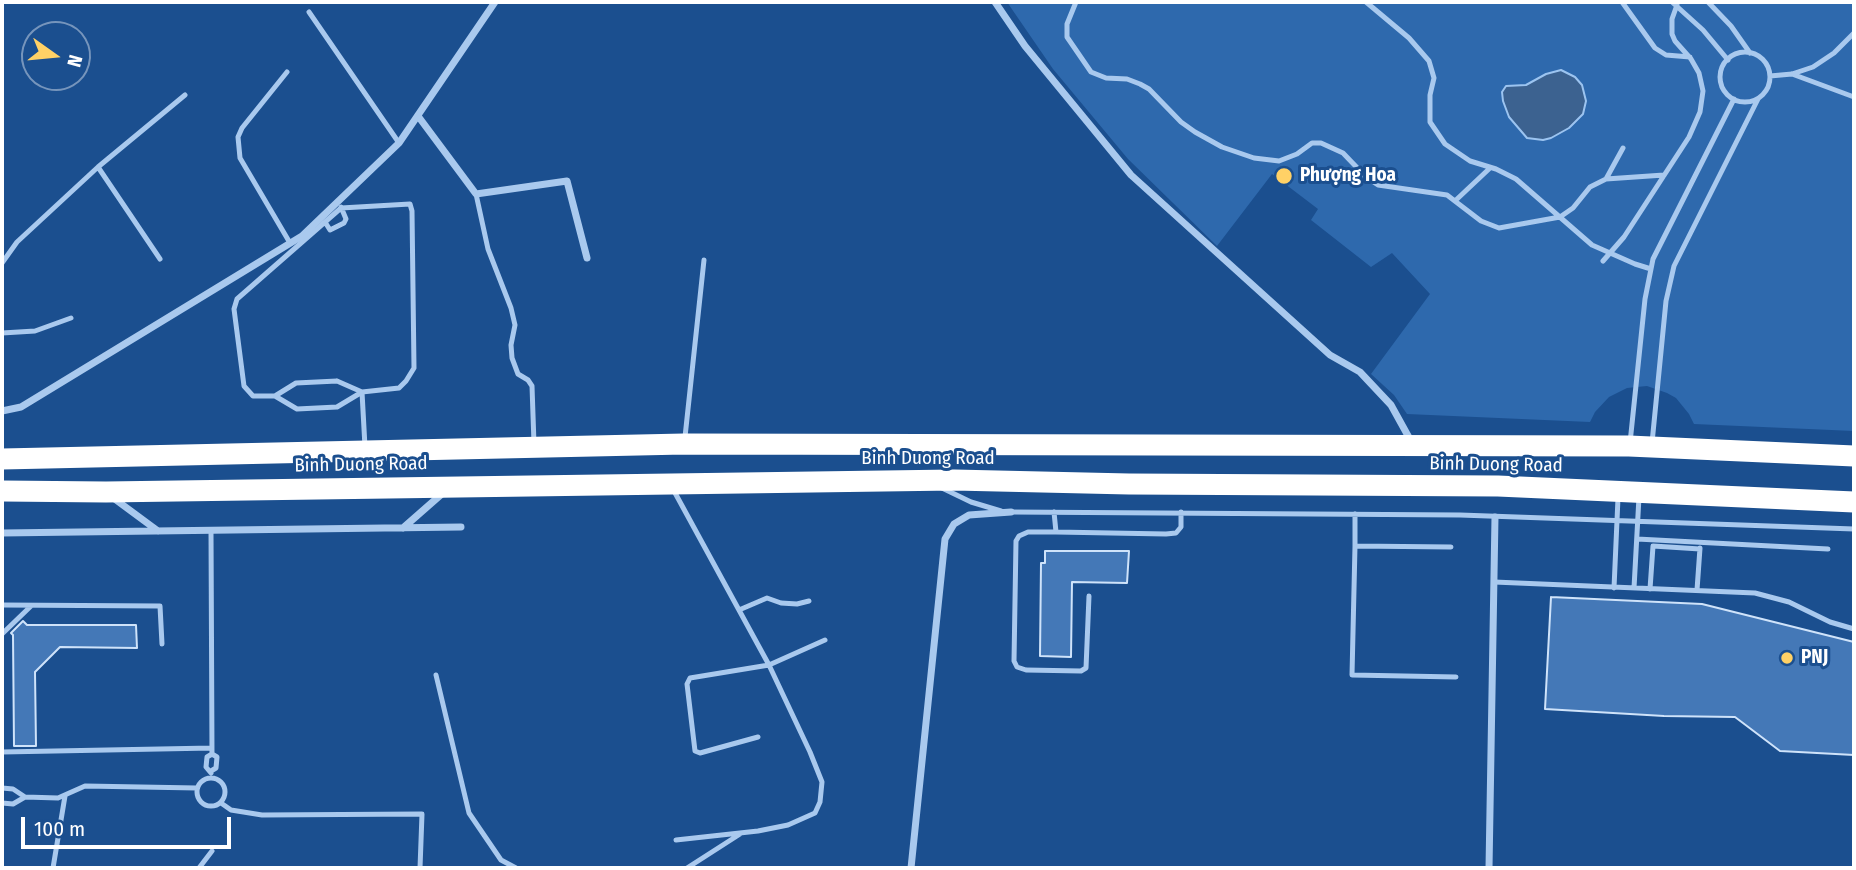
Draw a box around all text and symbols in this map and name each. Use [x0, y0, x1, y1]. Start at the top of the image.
north arrow [21, 21, 91, 91]
text: N [62, 53, 87, 70]
place label: Phượng Hoa [1300, 165, 1396, 187]
marker: Phượng Hoa [1274, 166, 1294, 186]
street label: Binh Duong Road [861, 448, 995, 470]
street label: Binh Duong Road [294, 452, 428, 478]
street label: Binh Duong Road [1429, 452, 1563, 478]
place label: PNJ [1801, 647, 1828, 669]
marker: PNJ [1779, 650, 1795, 666]
scale bar [24, 804, 234, 848]
text: 100 m [34, 816, 85, 842]

